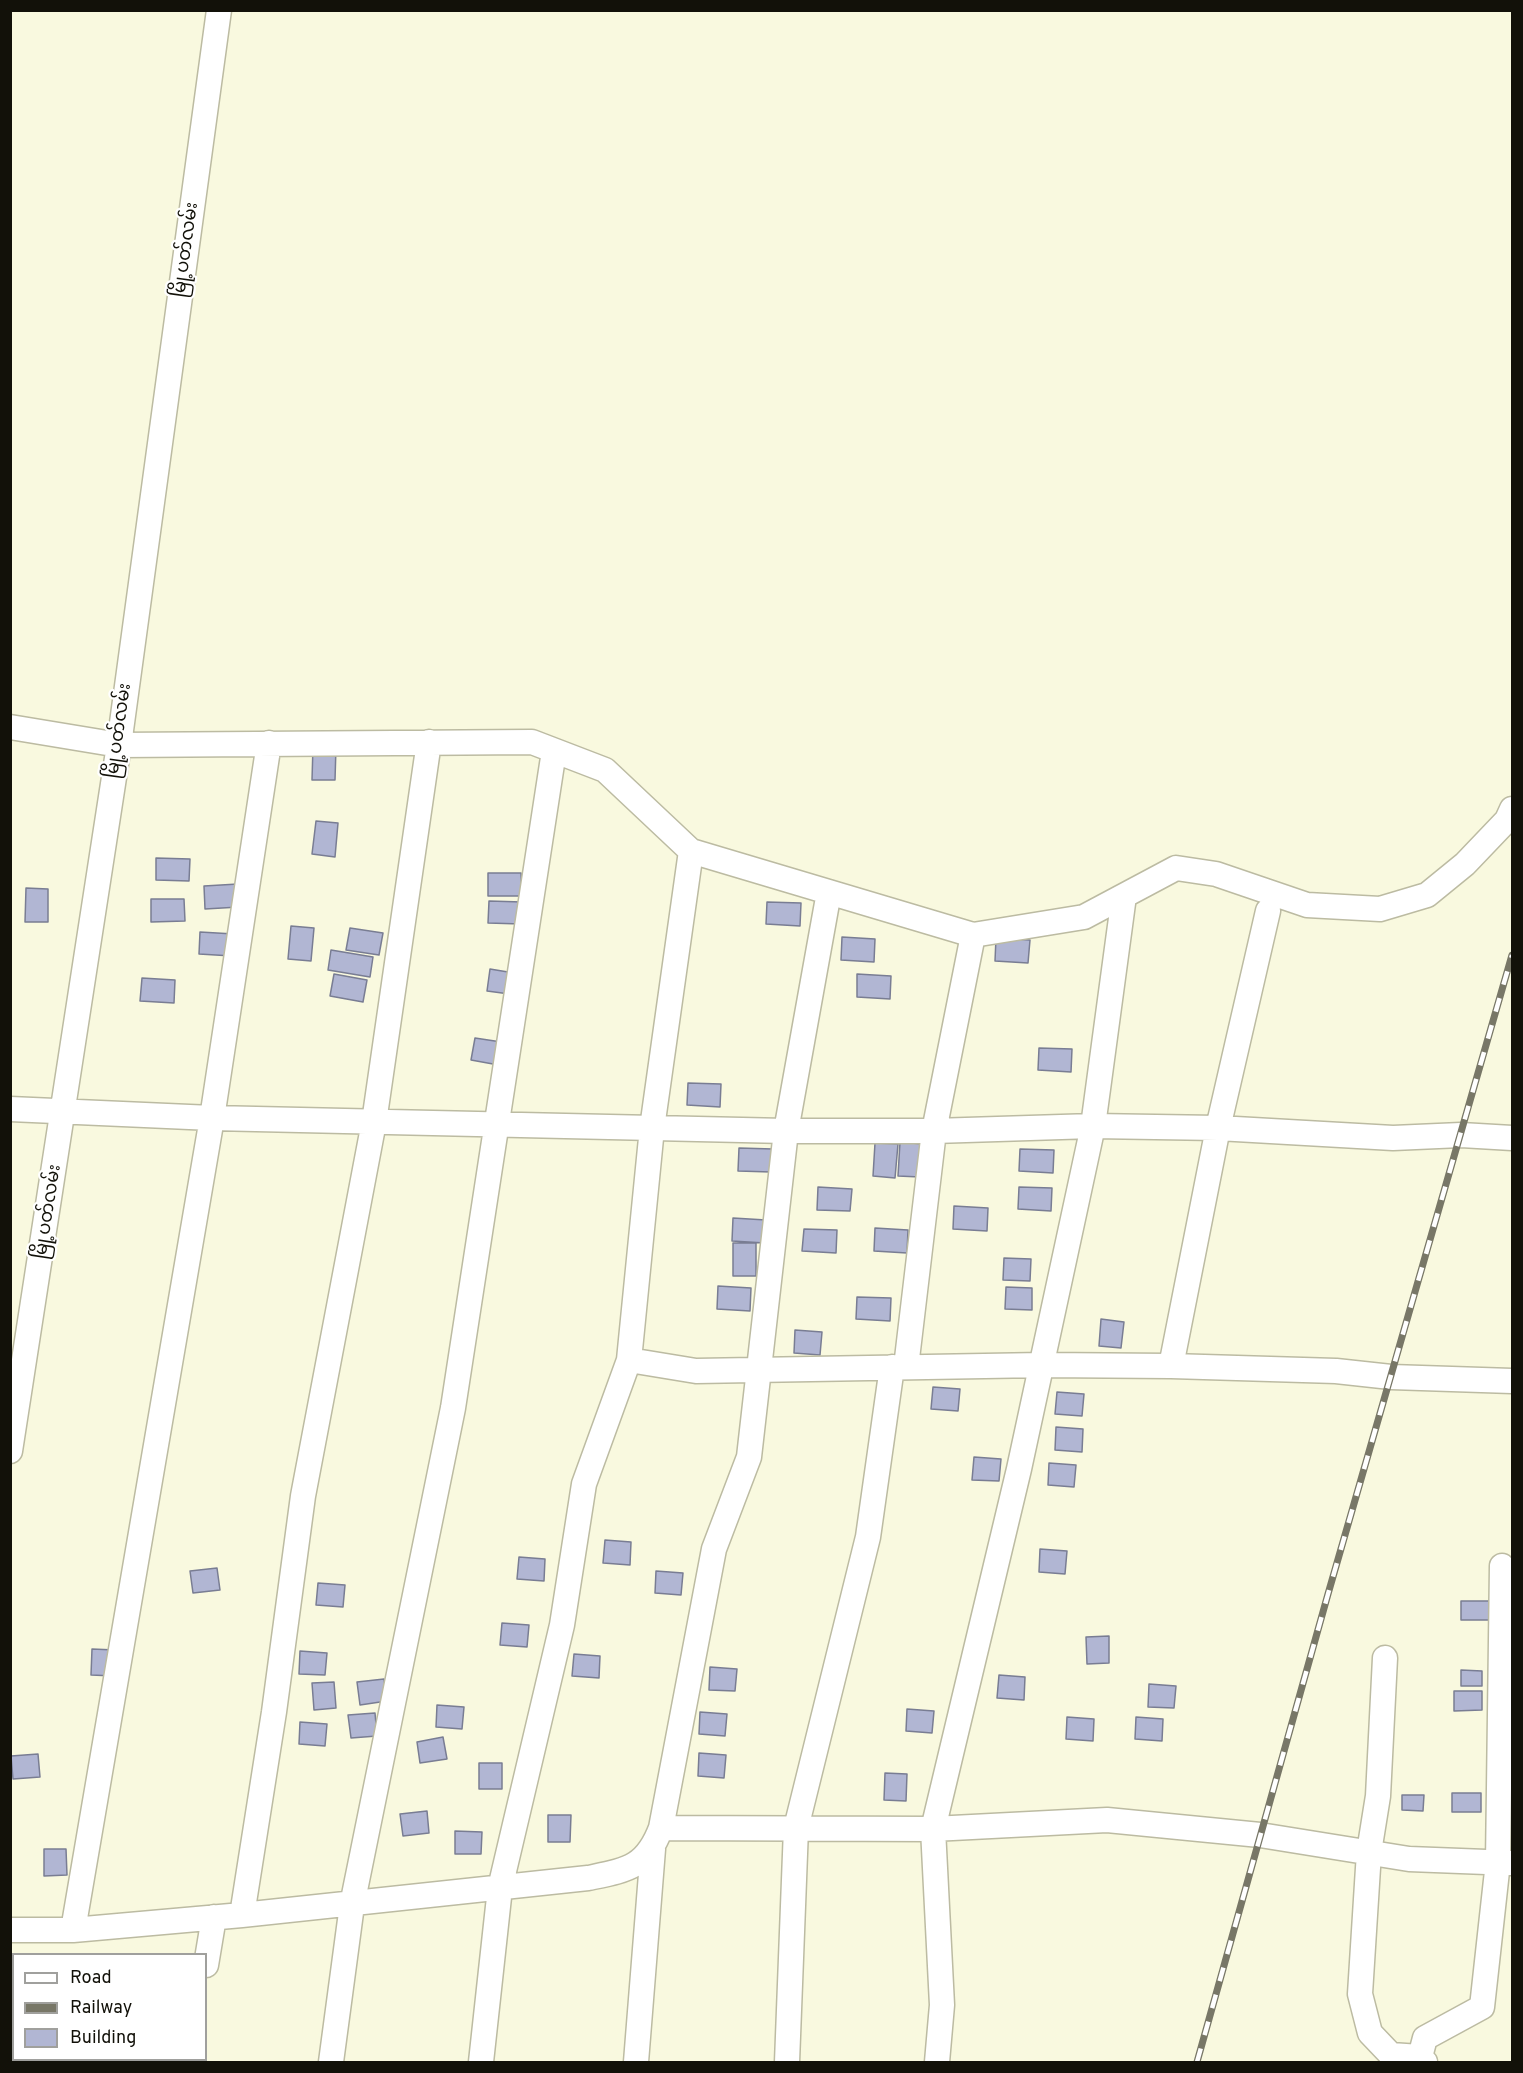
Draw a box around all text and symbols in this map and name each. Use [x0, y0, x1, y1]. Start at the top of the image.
street label: မြို့ပတ်လမ်း [170, 201, 204, 299]
street label: မြို့ပတ်လမ်း [103, 682, 137, 780]
street label: မြို့ပတ်လမ်း [31, 1163, 67, 1261]
legend [12, 1953, 207, 2061]
text: Road [70, 1967, 112, 1990]
text: Railway [70, 1997, 132, 2020]
text: Building [70, 2027, 136, 2050]

